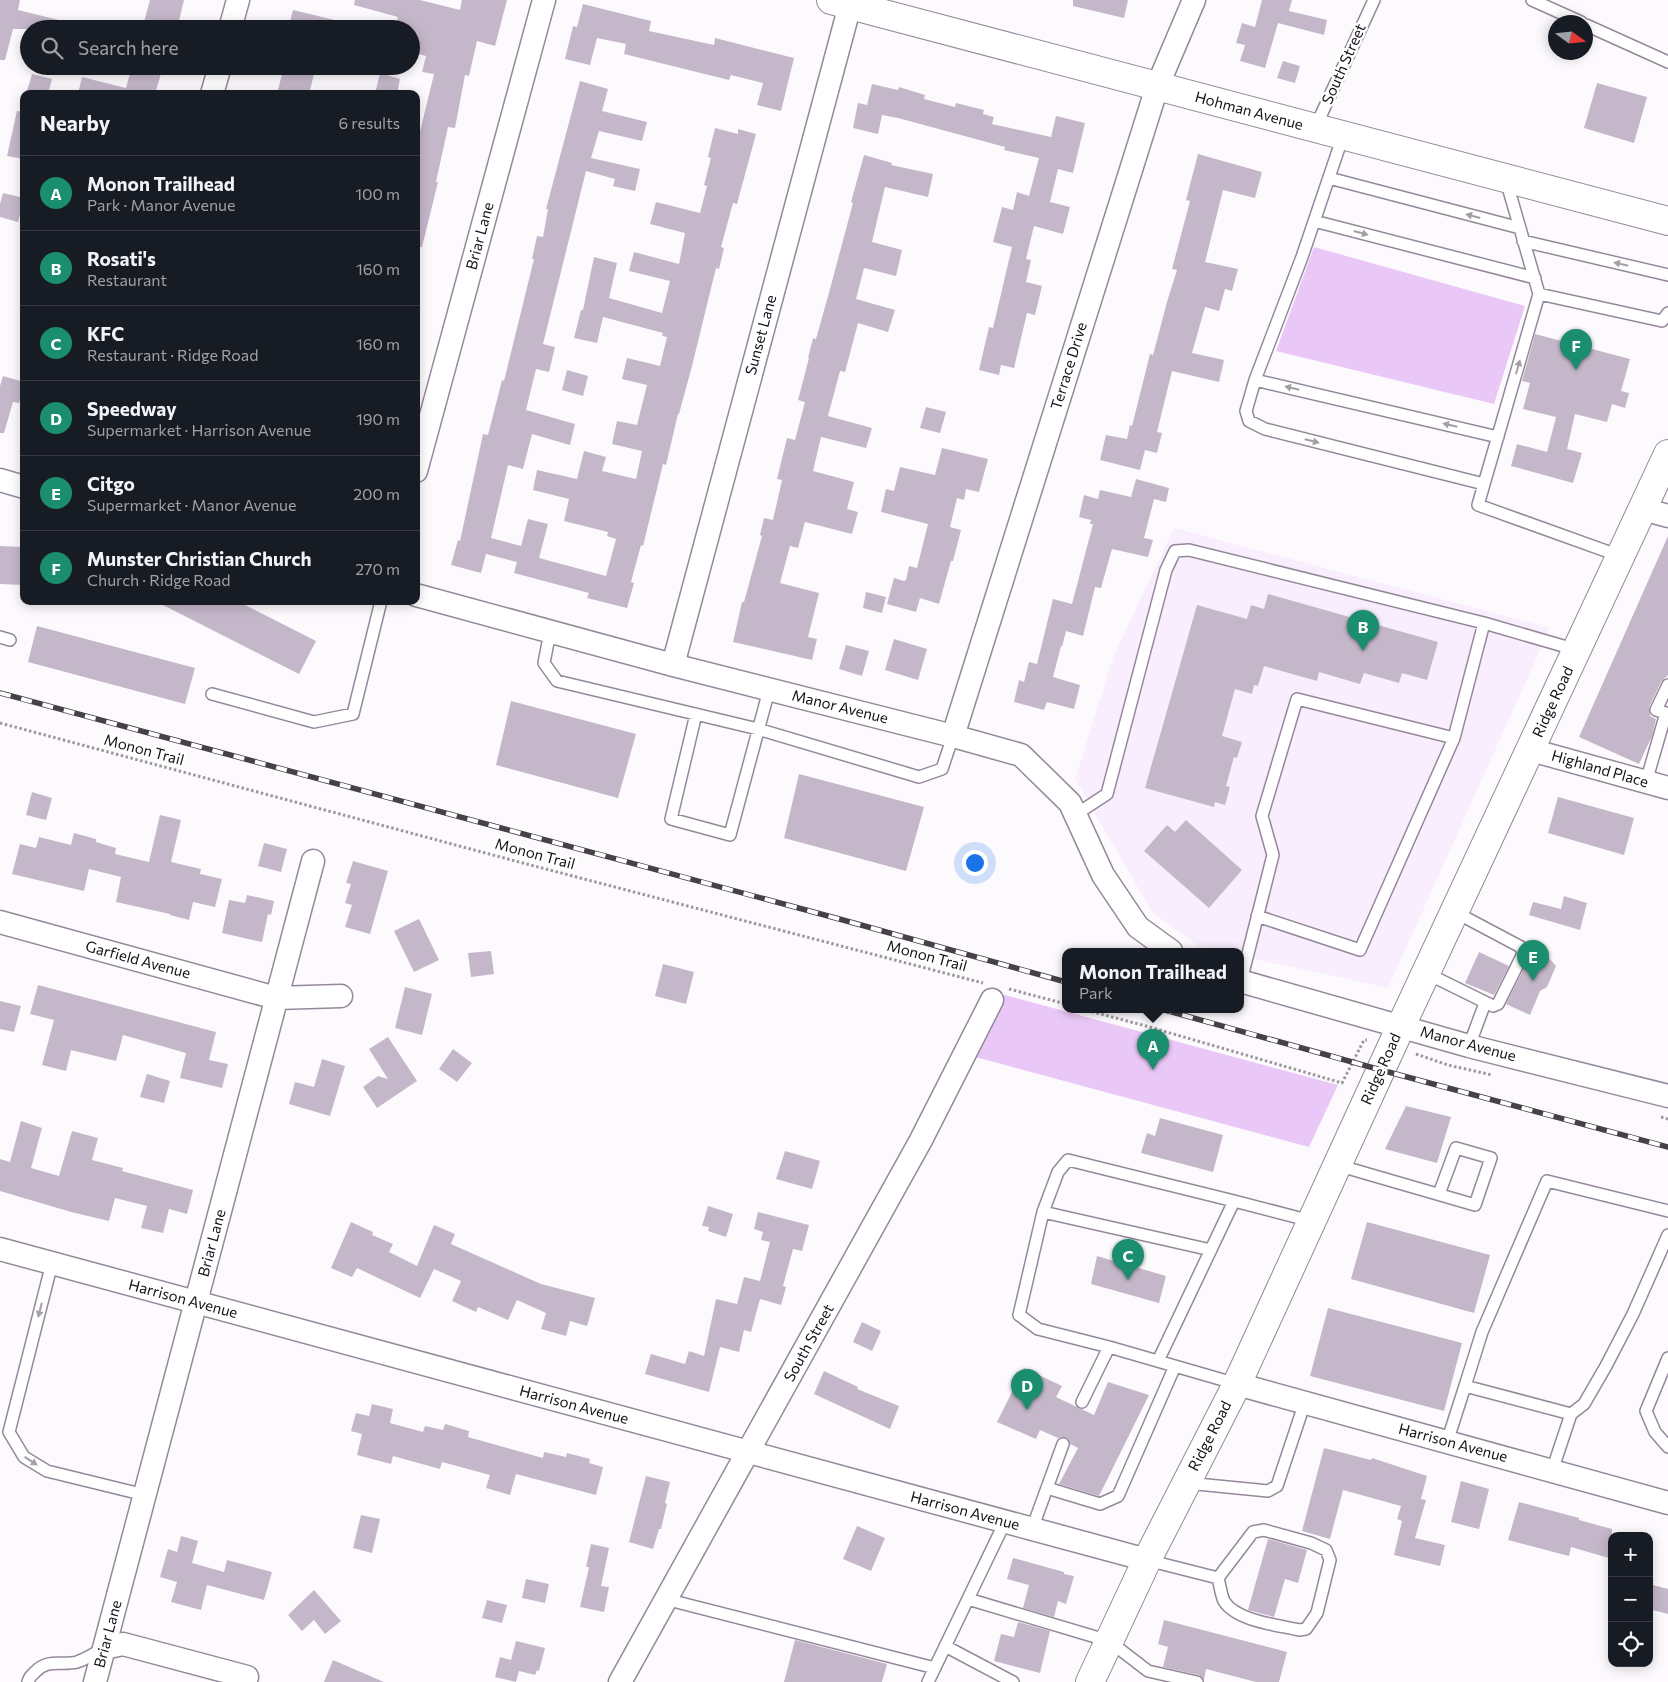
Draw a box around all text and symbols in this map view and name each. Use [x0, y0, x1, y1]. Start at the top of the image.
north arrow [1548, 15, 1593, 60]
search box [20, 20, 420, 75]
street label: South Street [1317, 21, 1369, 107]
icon: search [38, 34, 66, 62]
text: Search here [78, 36, 178, 59]
street label: Hohman Avenue [1193, 87, 1305, 133]
text: Nearby [40, 110, 110, 135]
text: 6 results [339, 113, 400, 132]
text: Monon Trailhead [87, 172, 235, 195]
text: A [50, 184, 62, 203]
text: 100 m [355, 184, 400, 203]
text: Park · Manor Avenue [87, 195, 235, 214]
street label: Briar Lane [461, 200, 497, 271]
one-way arrow [1465, 212, 1480, 220]
one-way arrow [1354, 229, 1369, 237]
text: Rosati's [87, 247, 156, 270]
text: B [51, 259, 61, 278]
text: 160 m [356, 259, 400, 278]
one-way arrow [1613, 260, 1628, 268]
text: Restaurant [87, 270, 167, 289]
street label: Sunset Lane [741, 293, 779, 377]
street label: Terrace Drive [1046, 320, 1090, 412]
text: KFC [87, 322, 124, 345]
pin: F [1560, 329, 1592, 370]
text: C [51, 334, 61, 353]
text: 160 m [356, 334, 400, 353]
text: Restaurant · Ridge Road [87, 345, 258, 364]
one-way arrow [1514, 359, 1522, 374]
one-way arrow [1285, 384, 1300, 392]
text: Speedway [87, 397, 177, 420]
text: D [50, 409, 62, 428]
text: 190 m [356, 409, 400, 428]
text: Supermarket · Harrison Avenue [87, 420, 311, 439]
one-way arrow [1443, 421, 1458, 429]
one-way arrow [1305, 437, 1320, 445]
text: Citgo [87, 472, 135, 495]
text: E [51, 484, 61, 503]
text: 200 m [353, 484, 400, 503]
text: Supermarket · Manor Avenue [87, 495, 296, 514]
text: Munster Christian Church [87, 547, 312, 570]
text: F [51, 559, 61, 578]
text: 270 m [355, 559, 400, 578]
text: Church · Ridge Road [87, 570, 231, 589]
pin: B [1347, 610, 1379, 651]
street label: Ridge Road [1528, 663, 1576, 740]
street label: Manor Avenue [790, 685, 890, 727]
street label: Monon Trail [102, 730, 186, 768]
street label: Highland Place [1550, 746, 1651, 790]
street label: Monon Trail [493, 834, 577, 872]
your location [962, 850, 988, 876]
street label: Garfield Avenue [84, 936, 193, 982]
street label: Monon Trail [885, 936, 969, 974]
pin: E [1517, 940, 1549, 981]
popup [1062, 948, 1244, 1013]
text: Monon Trailhead [1079, 960, 1227, 983]
text: Park [1079, 983, 1113, 1002]
street label: Manor Avenue [1418, 1022, 1518, 1064]
pin: A [1137, 1029, 1169, 1070]
street label: Ridge Road [1356, 1030, 1404, 1107]
street label: Briar Lane [193, 1207, 229, 1278]
pin: C [1112, 1239, 1144, 1280]
street label: Harrison Avenue [127, 1275, 240, 1321]
street label: South Street [779, 1300, 837, 1385]
one-way arrow [36, 1303, 44, 1318]
pin: D [1011, 1369, 1043, 1410]
street label: Harrison Avenue [518, 1381, 631, 1427]
street label: Ridge Road [1184, 1397, 1234, 1474]
street label: Harrison Avenue [1397, 1419, 1510, 1465]
one-way arrow [24, 1456, 38, 1466]
street label: Harrison Avenue [909, 1487, 1022, 1533]
map controls [1608, 1532, 1653, 1667]
button: + [1608, 1532, 1653, 1577]
button: − [1608, 1577, 1653, 1622]
street label: Briar Lane [89, 1598, 125, 1669]
button: locate [1608, 1622, 1653, 1667]

